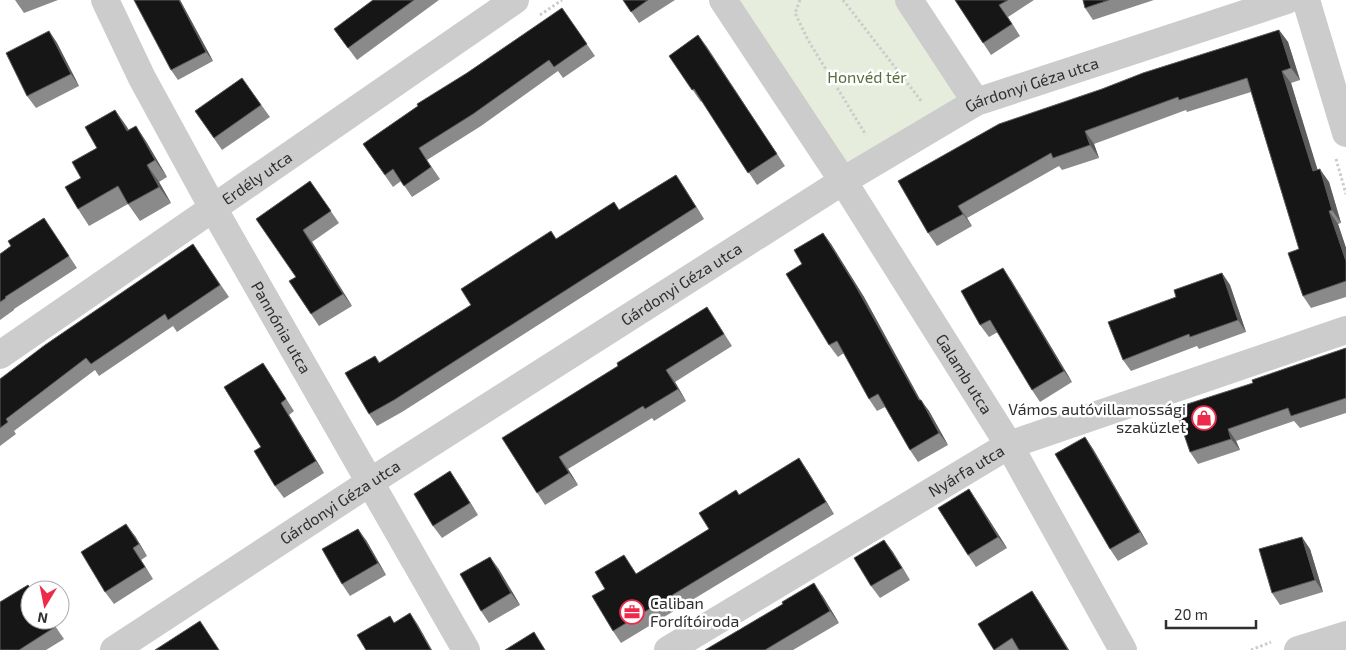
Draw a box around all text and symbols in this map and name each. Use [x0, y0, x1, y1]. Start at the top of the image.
street label: Gárdonyi Géza utca [961, 53, 1101, 116]
park label: Honvéd tér [827, 67, 907, 86]
street label: Erdély utca [218, 147, 295, 208]
street label: Gárdonyi Géza utca [617, 238, 745, 329]
street label: Pannónia utca [248, 278, 316, 377]
street label: Galamb utca [932, 330, 997, 417]
place label: Vámos autóvillamossági szaküzlet [1008, 399, 1186, 436]
shop icon: Vámos autóvillamossági szaküzlet [1191, 405, 1217, 431]
street label: Nyárfa utca [925, 440, 1007, 500]
street label: Gárdonyi Géza utca [276, 455, 403, 548]
north arrow [20, 580, 70, 630]
place label: Caliban Fordítóiroda [650, 593, 739, 630]
scale bar [1166, 598, 1256, 630]
office icon: Caliban Fordítóiroda [619, 599, 645, 625]
text: 20 m [1174, 605, 1208, 623]
text: N [36, 609, 49, 628]

